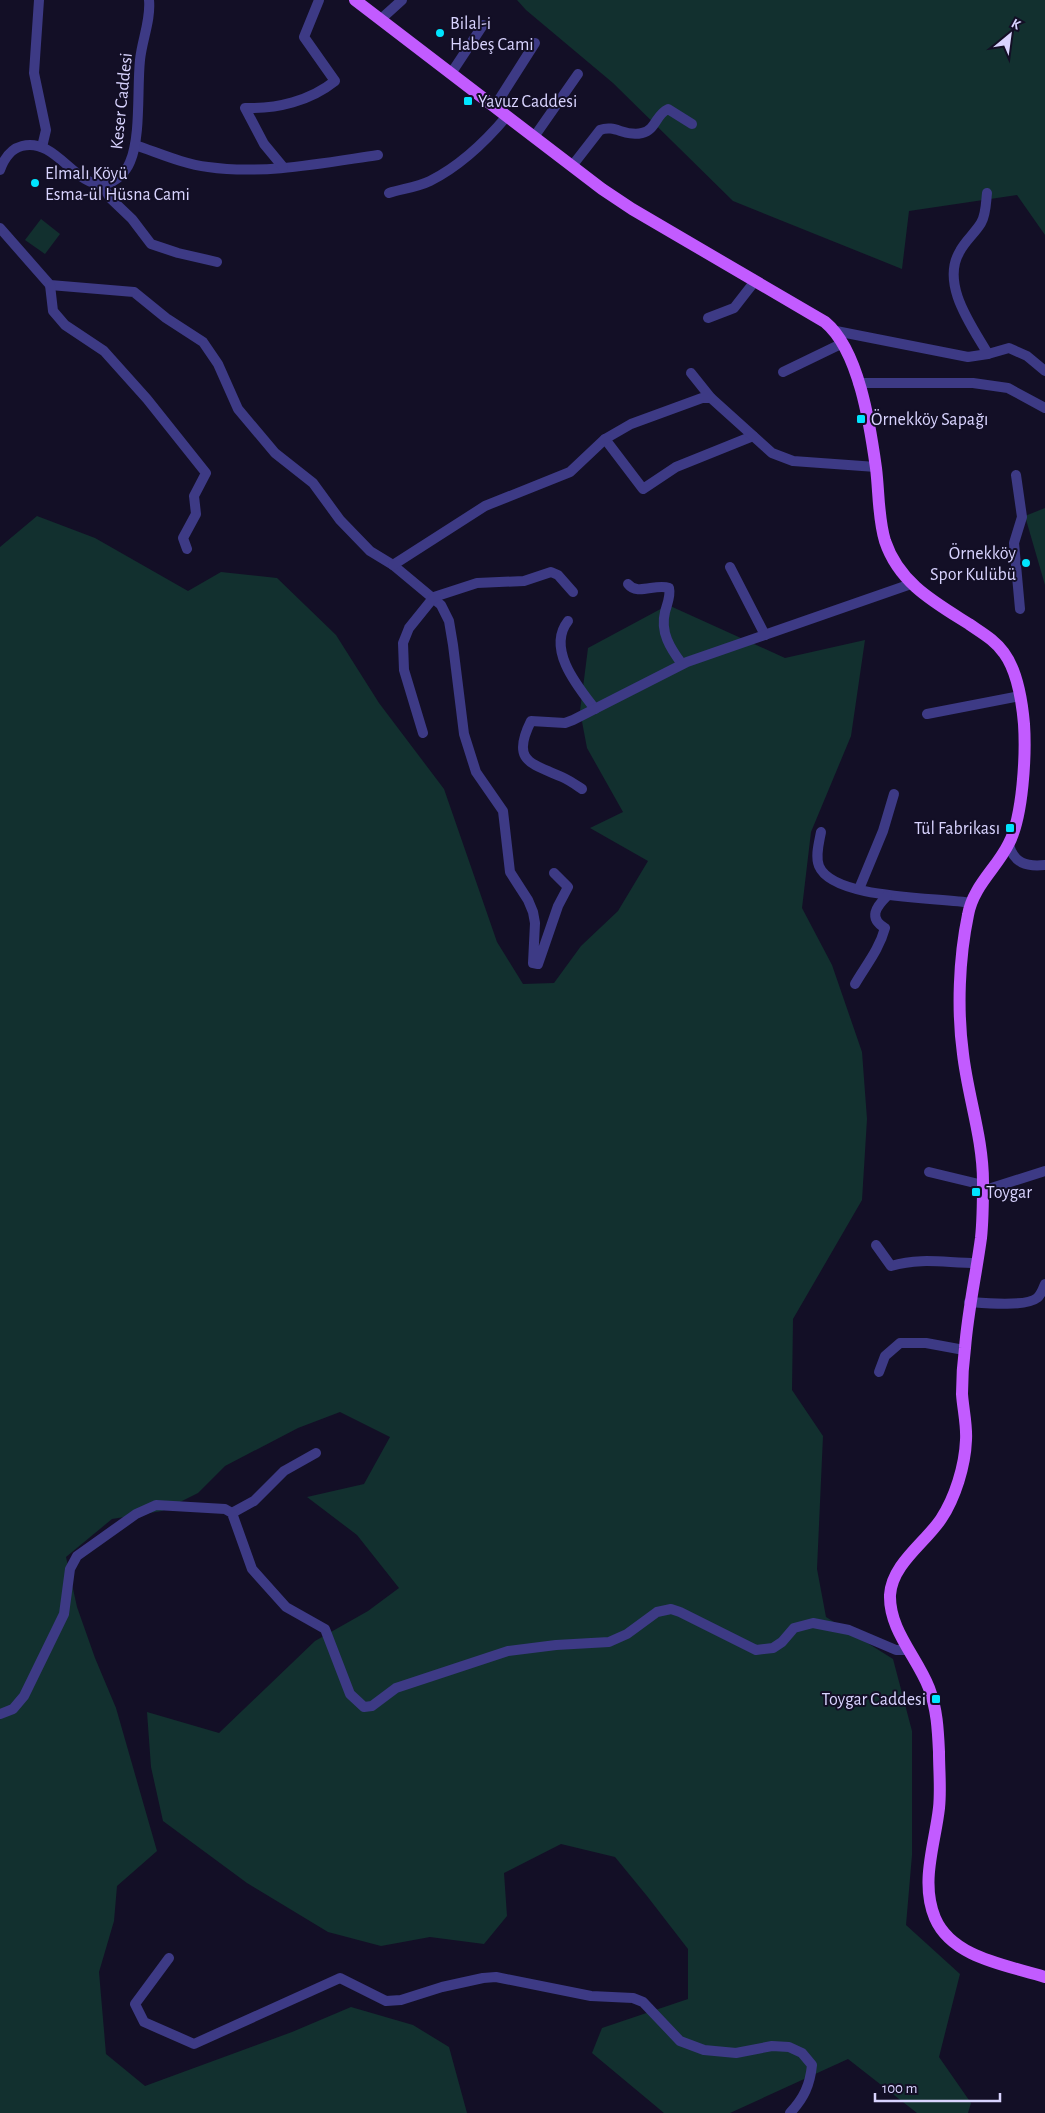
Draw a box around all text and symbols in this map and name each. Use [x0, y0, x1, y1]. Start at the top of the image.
north arrow [985, 10, 1035, 60]
place label: Bilal-i Habeş Cami [450, 15, 534, 54]
text: K [1009, 16, 1024, 33]
marker: Bilal-i Habeş Cami [434, 27, 446, 39]
street label: Keser Caddesi [108, 52, 136, 150]
place label: Yavuz Caddesi [478, 93, 577, 111]
marker: Yavuz Caddesi [462, 95, 474, 107]
place label: Elmalı Köyü Esma-ül Hüsna Cami [45, 165, 190, 204]
marker: Elmalı Köyü Esma-ül Hüsna Cami [29, 177, 41, 189]
place label: Örnekköy Sapağı [871, 409, 988, 429]
marker: Örnekköy Sapağı [855, 413, 867, 425]
place label: Örnekköy Spor Kulübü [930, 543, 1016, 584]
marker: Örnekköy Spor Kulübü [1020, 557, 1032, 569]
place label: Tül Fabrikası [914, 820, 1000, 838]
marker: Tül Fabrikası [1004, 822, 1016, 834]
place label: Toygar [986, 1184, 1032, 1202]
marker: Toygar [970, 1186, 982, 1198]
place label: Toygar Caddesi [821, 1691, 926, 1709]
marker: Toygar Caddesi [930, 1693, 942, 1705]
scale bar [875, 2070, 1000, 2102]
text: 100 m [882, 2081, 917, 2096]

